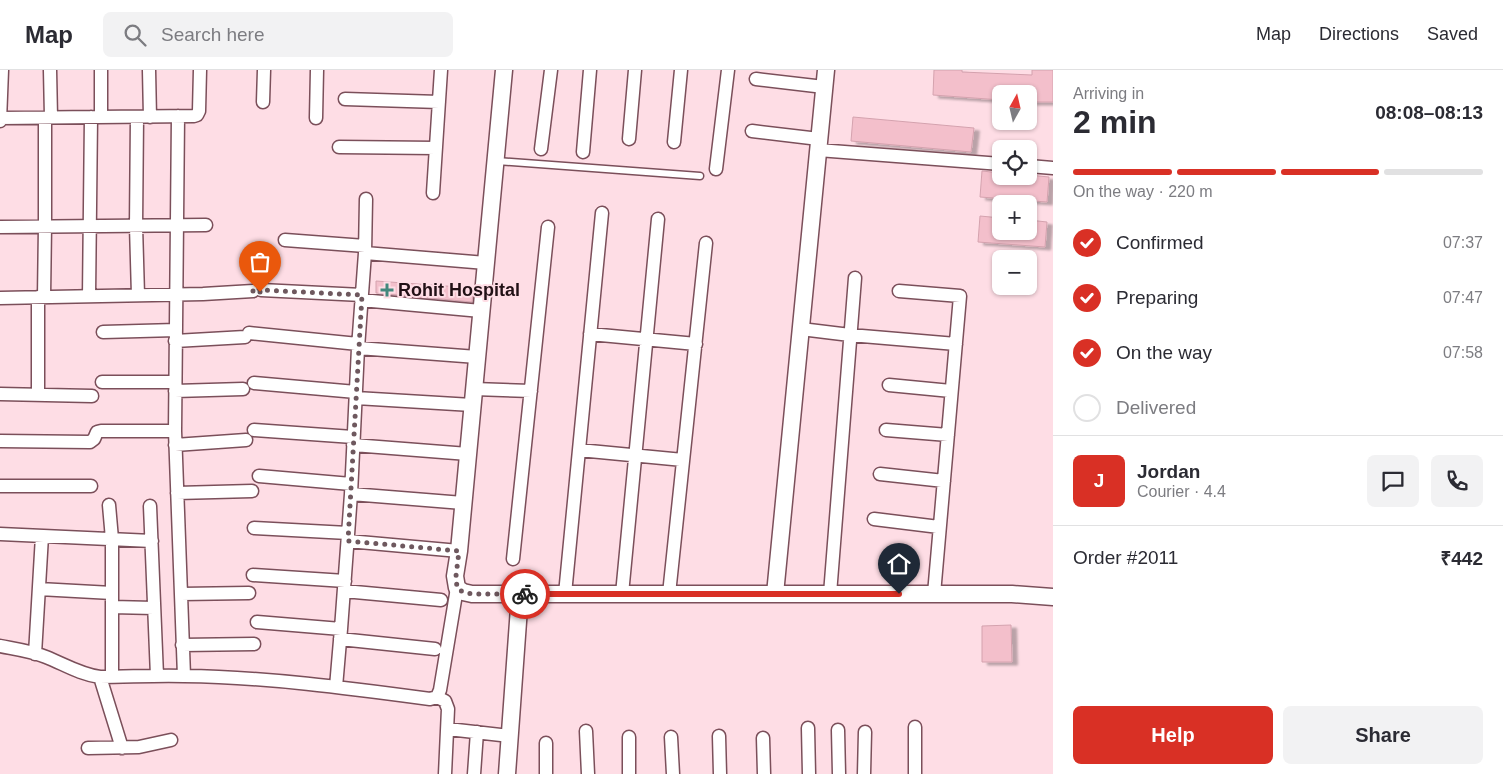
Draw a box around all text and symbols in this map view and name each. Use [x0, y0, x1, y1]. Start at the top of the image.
search box [103, 12, 453, 57]
text: Map [25, 21, 73, 48]
icon: search [121, 21, 149, 49]
text: Search here [161, 24, 265, 45]
text: Map [1256, 24, 1291, 44]
text: Directions [1319, 24, 1399, 44]
text: Saved [1427, 24, 1478, 44]
north arrow [992, 85, 1038, 130]
map controls [992, 85, 1037, 295]
text: Arriving in [1073, 85, 1144, 102]
text: 08:08–08:13 [1375, 102, 1483, 123]
text: 2 min [1073, 104, 1157, 140]
button: locate [992, 140, 1037, 185]
text: On the way · 220 m [1073, 183, 1213, 200]
button: + [992, 195, 1037, 240]
icon: check [1073, 229, 1101, 257]
text: Confirmed [1116, 232, 1204, 253]
text: 07:37 [1443, 234, 1483, 251]
pin [239, 241, 281, 292]
icon: bag [246, 248, 274, 276]
button: − [992, 250, 1037, 295]
place label: Rohit Hospital [398, 280, 520, 300]
marker: Rohit Hospital [380, 283, 394, 297]
icon: check [1073, 284, 1101, 312]
text: Preparing [1116, 287, 1198, 308]
text: 07:47 [1443, 289, 1483, 306]
icon: check [1073, 339, 1101, 367]
text: On the way [1116, 342, 1212, 363]
text: 07:58 [1443, 344, 1483, 361]
text: Delivered [1116, 397, 1196, 418]
button: chat [1367, 455, 1419, 507]
button: phone [1431, 455, 1483, 507]
text: Jordan [1137, 461, 1200, 482]
text: J [1094, 470, 1104, 491]
text: Courier · 4.4 [1137, 483, 1226, 500]
pin [878, 543, 920, 594]
text: Order #2011 [1073, 547, 1178, 568]
text: ₹442 [1440, 548, 1483, 569]
icon: home [885, 550, 913, 578]
courier [500, 569, 550, 619]
icon: bike [511, 580, 539, 608]
button: Help [1073, 706, 1273, 764]
button: Share [1283, 706, 1483, 764]

